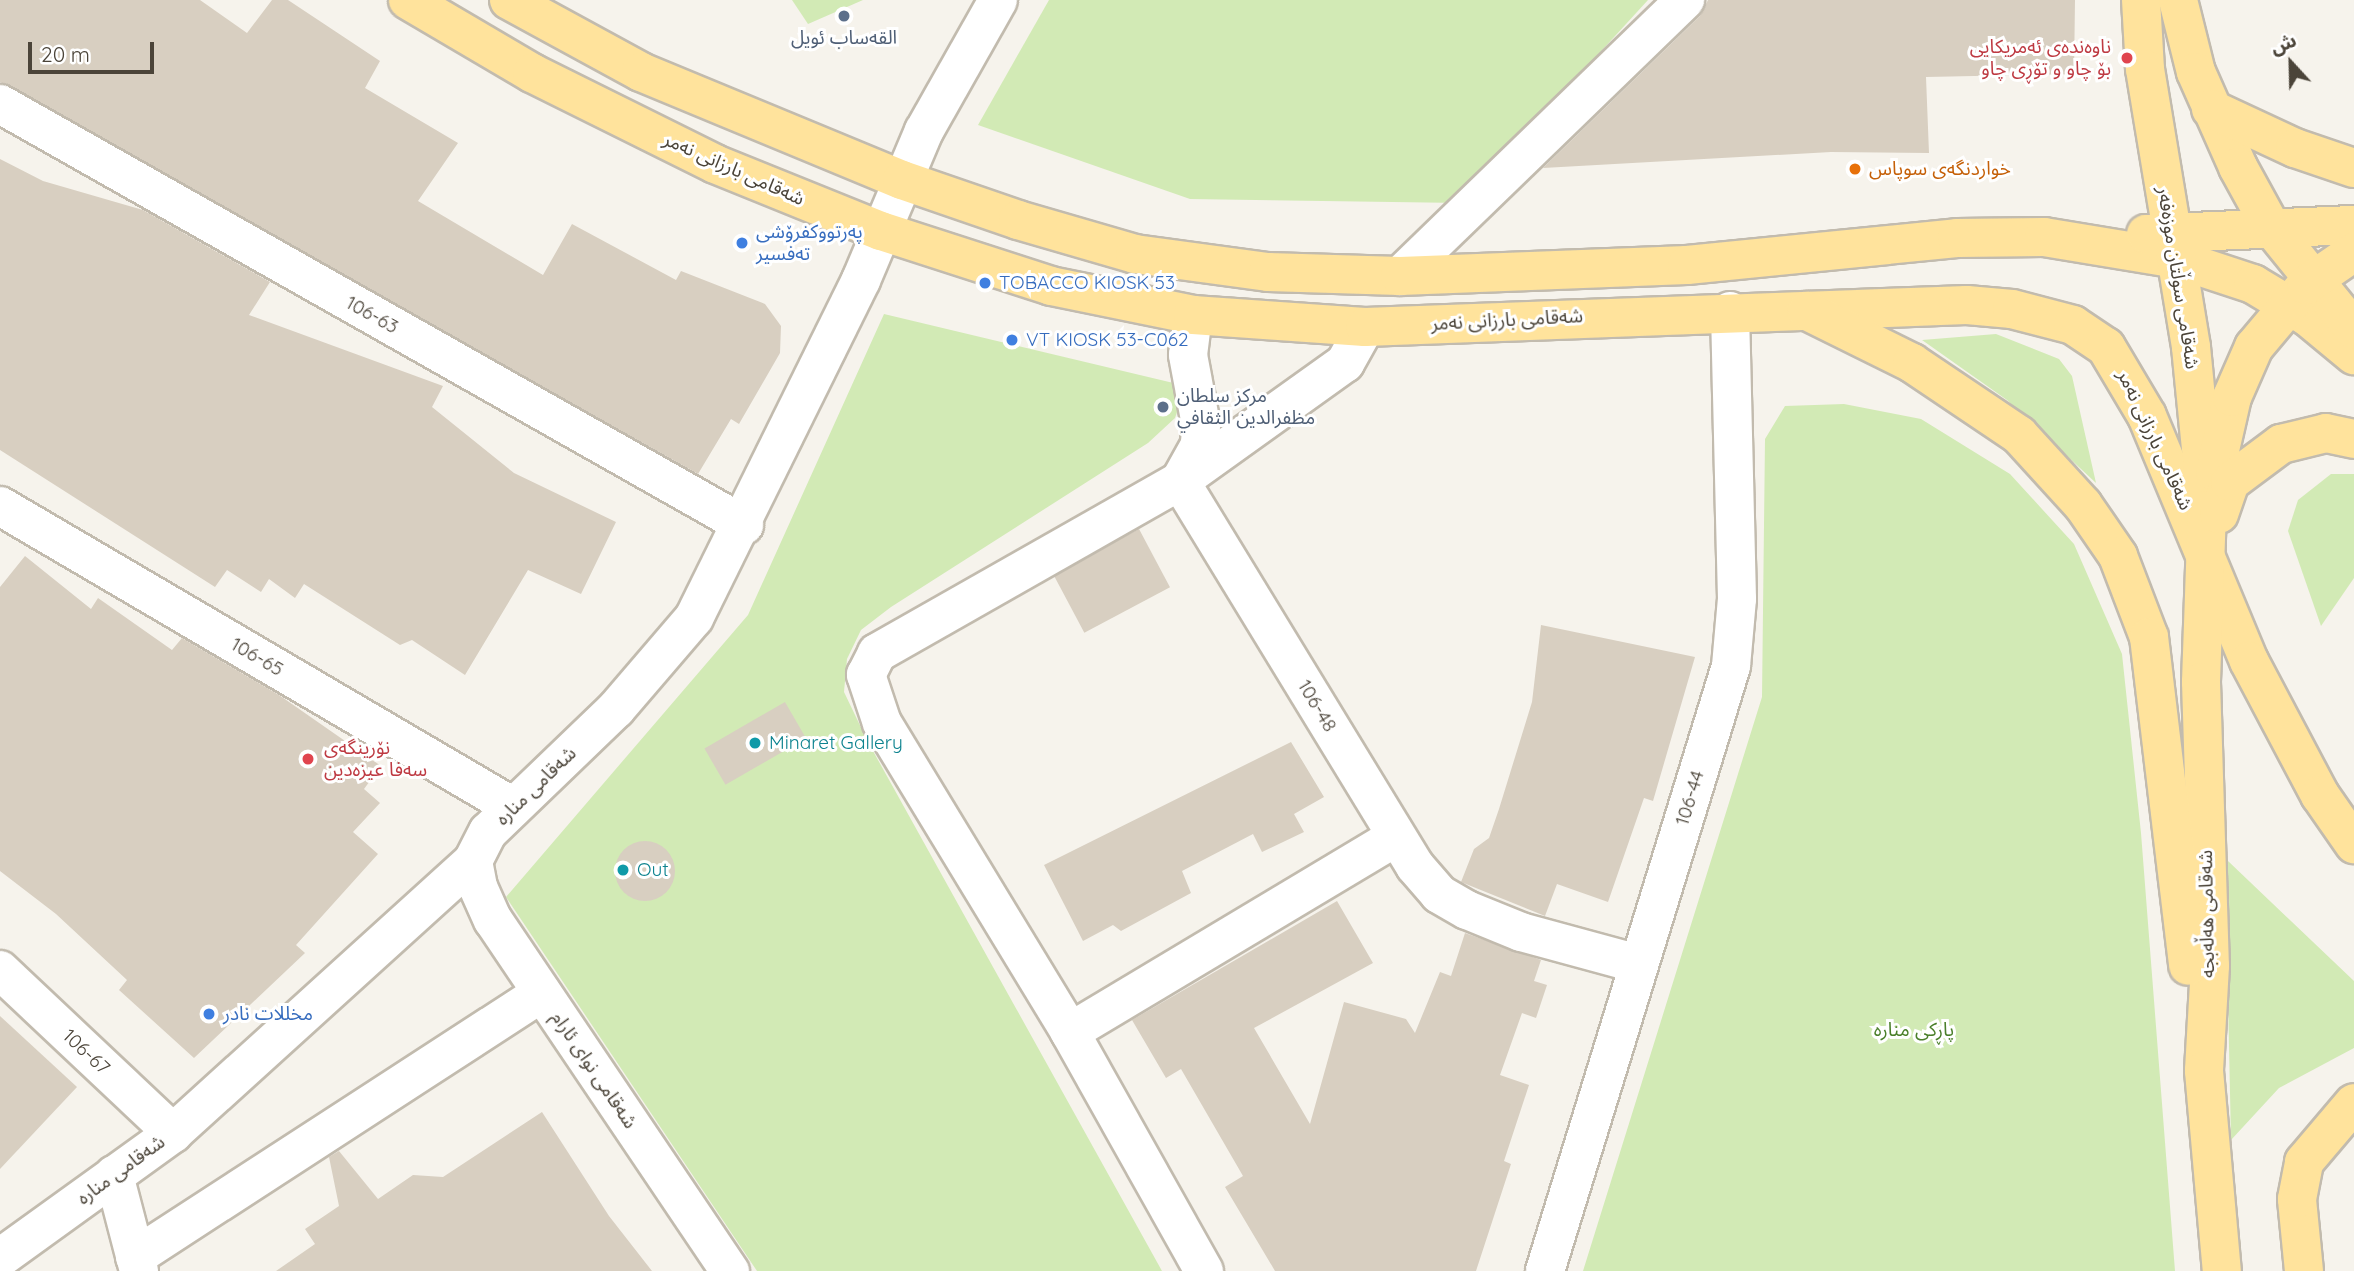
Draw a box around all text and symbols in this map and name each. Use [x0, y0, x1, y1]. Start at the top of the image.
marker: القەساب ئویل [836, 8, 852, 24]
place label: القەساب ئویل [791, 27, 897, 49]
scale bar [32, 28, 158, 72]
north arrow [2256, 28, 2326, 98]
text: ش [2267, 28, 2300, 60]
place label: ناوەندەی ئەمریکایی بۆ چاو و تۆڕی چاو [1970, 36, 2111, 80]
text: 20 m [41, 41, 90, 67]
marker: ناوەندەی ئەمریکایی بۆ چاو و تۆڕی چاو [2117, 48, 2137, 68]
street label: شەقامی بارزانی نەمر [660, 128, 808, 210]
place label: خواردنگەی سوپاس [1869, 158, 2011, 180]
marker: خواردنگەی سوپاس [1847, 161, 1863, 177]
street label: شەقامی سوڵتان موزەفەر [2152, 185, 2204, 371]
place label: پەرتووکفرۆشی تەفسیر [756, 221, 863, 265]
marker: پەرتووکفرۆشی تەفسیر [734, 235, 750, 251]
place label: TOBACCO KIOSK 53 [999, 272, 1175, 294]
marker: TOBACCO KIOSK 53 [977, 275, 993, 291]
street label: 106-63 [342, 291, 402, 339]
street label: شەقامی بارزانی نەمر [1430, 305, 1584, 335]
place label: VT KIOSK 53-C062 [1026, 329, 1188, 351]
marker: VT KIOSK 53-C062 [1004, 332, 1020, 348]
street label: شەقامی بارزانی نەمر [2113, 366, 2197, 514]
place label: مركز سلطان مظفرالدين الثقافي [1177, 385, 1315, 429]
marker: مركز سلطان مظفرالدين الثقافي [1155, 399, 1171, 415]
street label: 106-65 [227, 633, 287, 681]
street label: 106-48 [1293, 676, 1341, 736]
place label: Minaret Gallery [769, 732, 903, 754]
marker: Minaret Gallery [747, 735, 763, 751]
place label: نۆرینگەی سەفا عیزەدین [324, 737, 427, 781]
street label: شەقامی منارە [491, 742, 581, 830]
marker: نۆرینگەی سەفا عیزەدین [298, 749, 318, 769]
street label: 106-44 [1671, 768, 1709, 828]
street label: شەقامی هەڵەبجە [2194, 850, 2220, 978]
place label: Out [637, 859, 669, 881]
marker: Out [615, 862, 631, 878]
place label: مخللات نادر [223, 1003, 313, 1025]
marker: مخللات نادر [201, 1006, 217, 1022]
street label: شەقامی نوای ئارام [546, 1007, 642, 1133]
park label: پاڕکی منارە [1874, 1019, 1954, 1041]
street label: 106-67 [58, 1025, 114, 1079]
street label: شەقامی منارە [73, 1130, 169, 1210]

